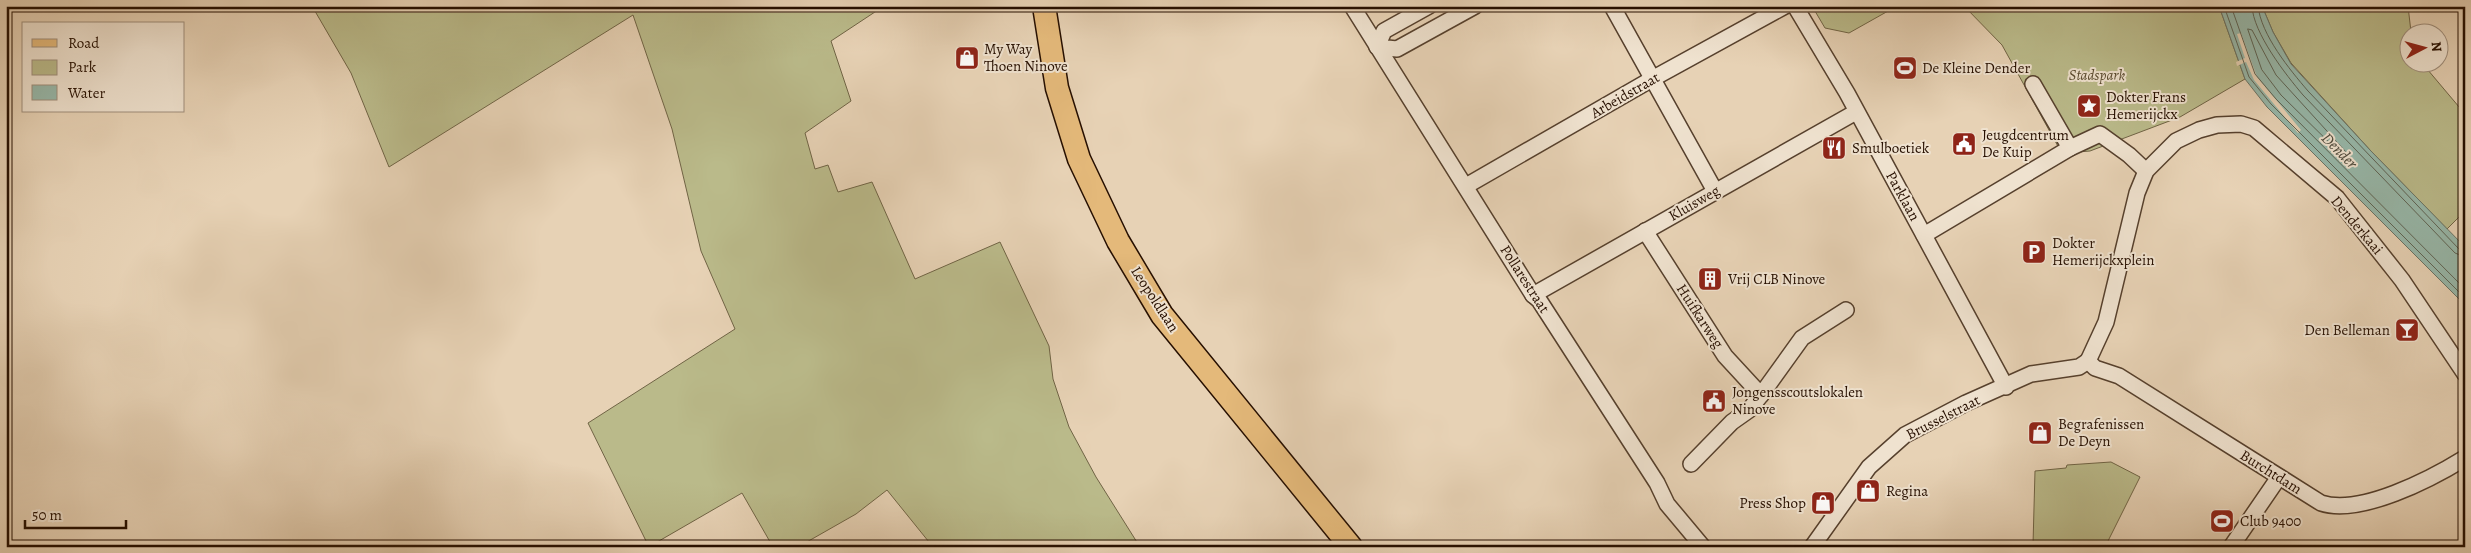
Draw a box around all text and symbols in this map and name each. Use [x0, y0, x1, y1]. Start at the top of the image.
legend [22, 22, 185, 112]
north arrow [2398, 22, 2448, 72]
text: Road [68, 33, 100, 53]
place label: My Way Thoen Ninove [984, 39, 1068, 76]
text: N [2426, 41, 2446, 53]
shop icon: My Way Thoen Ninove [954, 45, 980, 71]
sports icon: De Kleine Dender [1892, 55, 1918, 81]
text: Park [68, 57, 97, 77]
place label: De Kleine Dender [1922, 58, 2030, 78]
park label: Stadspark [2069, 65, 2126, 85]
street label: Arbeidstraat [1586, 67, 1663, 123]
text: Water [67, 83, 105, 103]
place label: Dokter Frans Hemerijckx [2106, 87, 2186, 124]
place icon: Dokter Frans Hemerijckx [2076, 93, 2102, 119]
place label: Jeugdcentrum De Kuip [1982, 125, 2070, 162]
water label: Dender [2316, 128, 2363, 174]
public building icon: Jeugdcentrum De Kuip [1951, 131, 1977, 157]
restaurant icon: Smulboetiek [1821, 135, 1847, 161]
place label: Smulboetiek [1852, 138, 1930, 158]
street label: Parklaan [1881, 168, 1925, 224]
street label: Kluisweg [1665, 180, 1724, 226]
street label: Denderkaai [2326, 191, 2388, 259]
place label: Dokter Hemerijckxplein [2052, 233, 2154, 270]
parking icon: Dokter Hemerijckxplein [2021, 239, 2047, 265]
street label: Pollarestraat [1496, 241, 1554, 317]
street label: Leopoldlaan [1126, 262, 1184, 336]
building icon: Vrij CLB Ninove [1697, 266, 1723, 292]
place label: Vrij CLB Ninove [1727, 269, 1826, 289]
street label: Huifkarweg [1672, 280, 1729, 353]
bar icon: Den Belleman [2394, 317, 2420, 343]
place label: Den Belleman [2304, 320, 2390, 340]
place label: Jongensscoutslokalen Ninove [1732, 382, 1863, 419]
public building icon: Jongensscoutslokalen Ninove [1701, 388, 1727, 414]
street label: Brusselstraat [1903, 390, 1983, 444]
place label: Begrafenissen De Deyn [2058, 414, 2144, 451]
shop icon: Begrafenissen De Deyn [2027, 420, 2053, 446]
street label: Burchtdam [2236, 445, 2306, 499]
shop icon: Regina [1855, 478, 1881, 504]
place label: Regina [1886, 481, 1928, 501]
shop icon: Press Shop [1810, 490, 1836, 516]
place label: Press Shop [1739, 493, 1806, 513]
scale bar [25, 498, 126, 530]
text: 50 m [32, 505, 62, 525]
sports icon: Club 9400 [2209, 508, 2235, 534]
place label: Club 9400 [2240, 511, 2301, 531]

